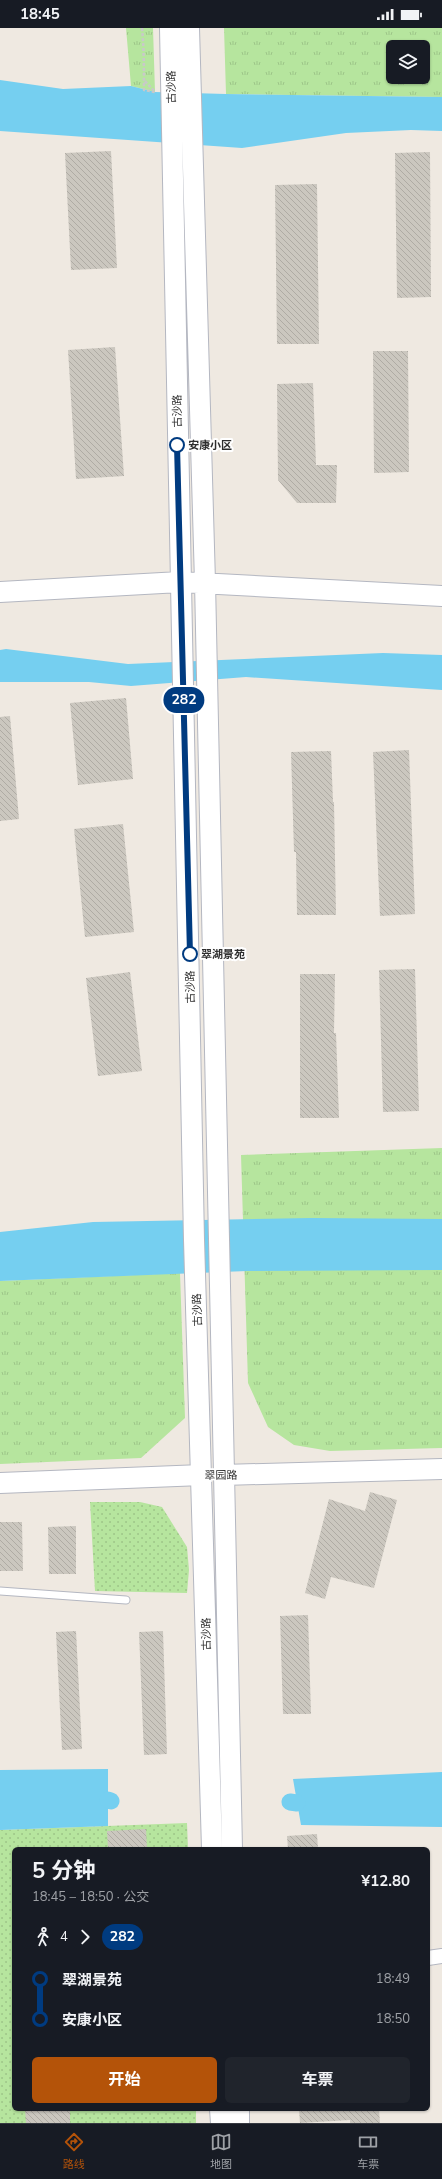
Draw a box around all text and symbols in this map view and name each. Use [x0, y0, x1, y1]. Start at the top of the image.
text: 18:45 [20, 4, 60, 24]
map controls [386, 40, 430, 84]
button: layers [386, 40, 430, 84]
street label: 古沙路 [164, 70, 179, 104]
street label: 古沙路 [170, 394, 185, 428]
marker: 安康小区 [169, 437, 185, 453]
place label: 安康小区 [188, 438, 232, 453]
line badge: 282 [161, 687, 207, 713]
text: 282 [171, 690, 197, 709]
marker: 翠湖景苑 [182, 946, 198, 962]
place label: 翠湖景苑 [201, 947, 245, 962]
street label: 古沙路 [183, 970, 198, 1004]
street label: 古沙路 [189, 1293, 206, 1327]
street label: 翠园路 [204, 1468, 238, 1483]
street label: 古沙路 [199, 1617, 214, 1651]
text: 5 分钟 [32, 1856, 95, 1886]
text: ¥12.80 [361, 1871, 410, 1891]
text: 18:45 – 18:50 · 公交 [32, 1888, 149, 1906]
icon: walk [32, 1926, 54, 1948]
icon: forward [74, 1926, 96, 1948]
text: 282 [110, 1927, 135, 1946]
text: 4 [60, 1928, 68, 1946]
text: 翠湖景苑 [62, 1970, 122, 1990]
text: 18:49 [376, 1970, 410, 1988]
text: 安康小区 [62, 2010, 122, 2030]
text: 18:50 [376, 2010, 410, 2028]
button: 开始 [32, 2057, 217, 2103]
button: 车票 [225, 2057, 410, 2103]
tab: 路线 [63, 2131, 85, 2172]
tab: 地图 [210, 2131, 232, 2172]
tab: 车票 [357, 2131, 379, 2172]

